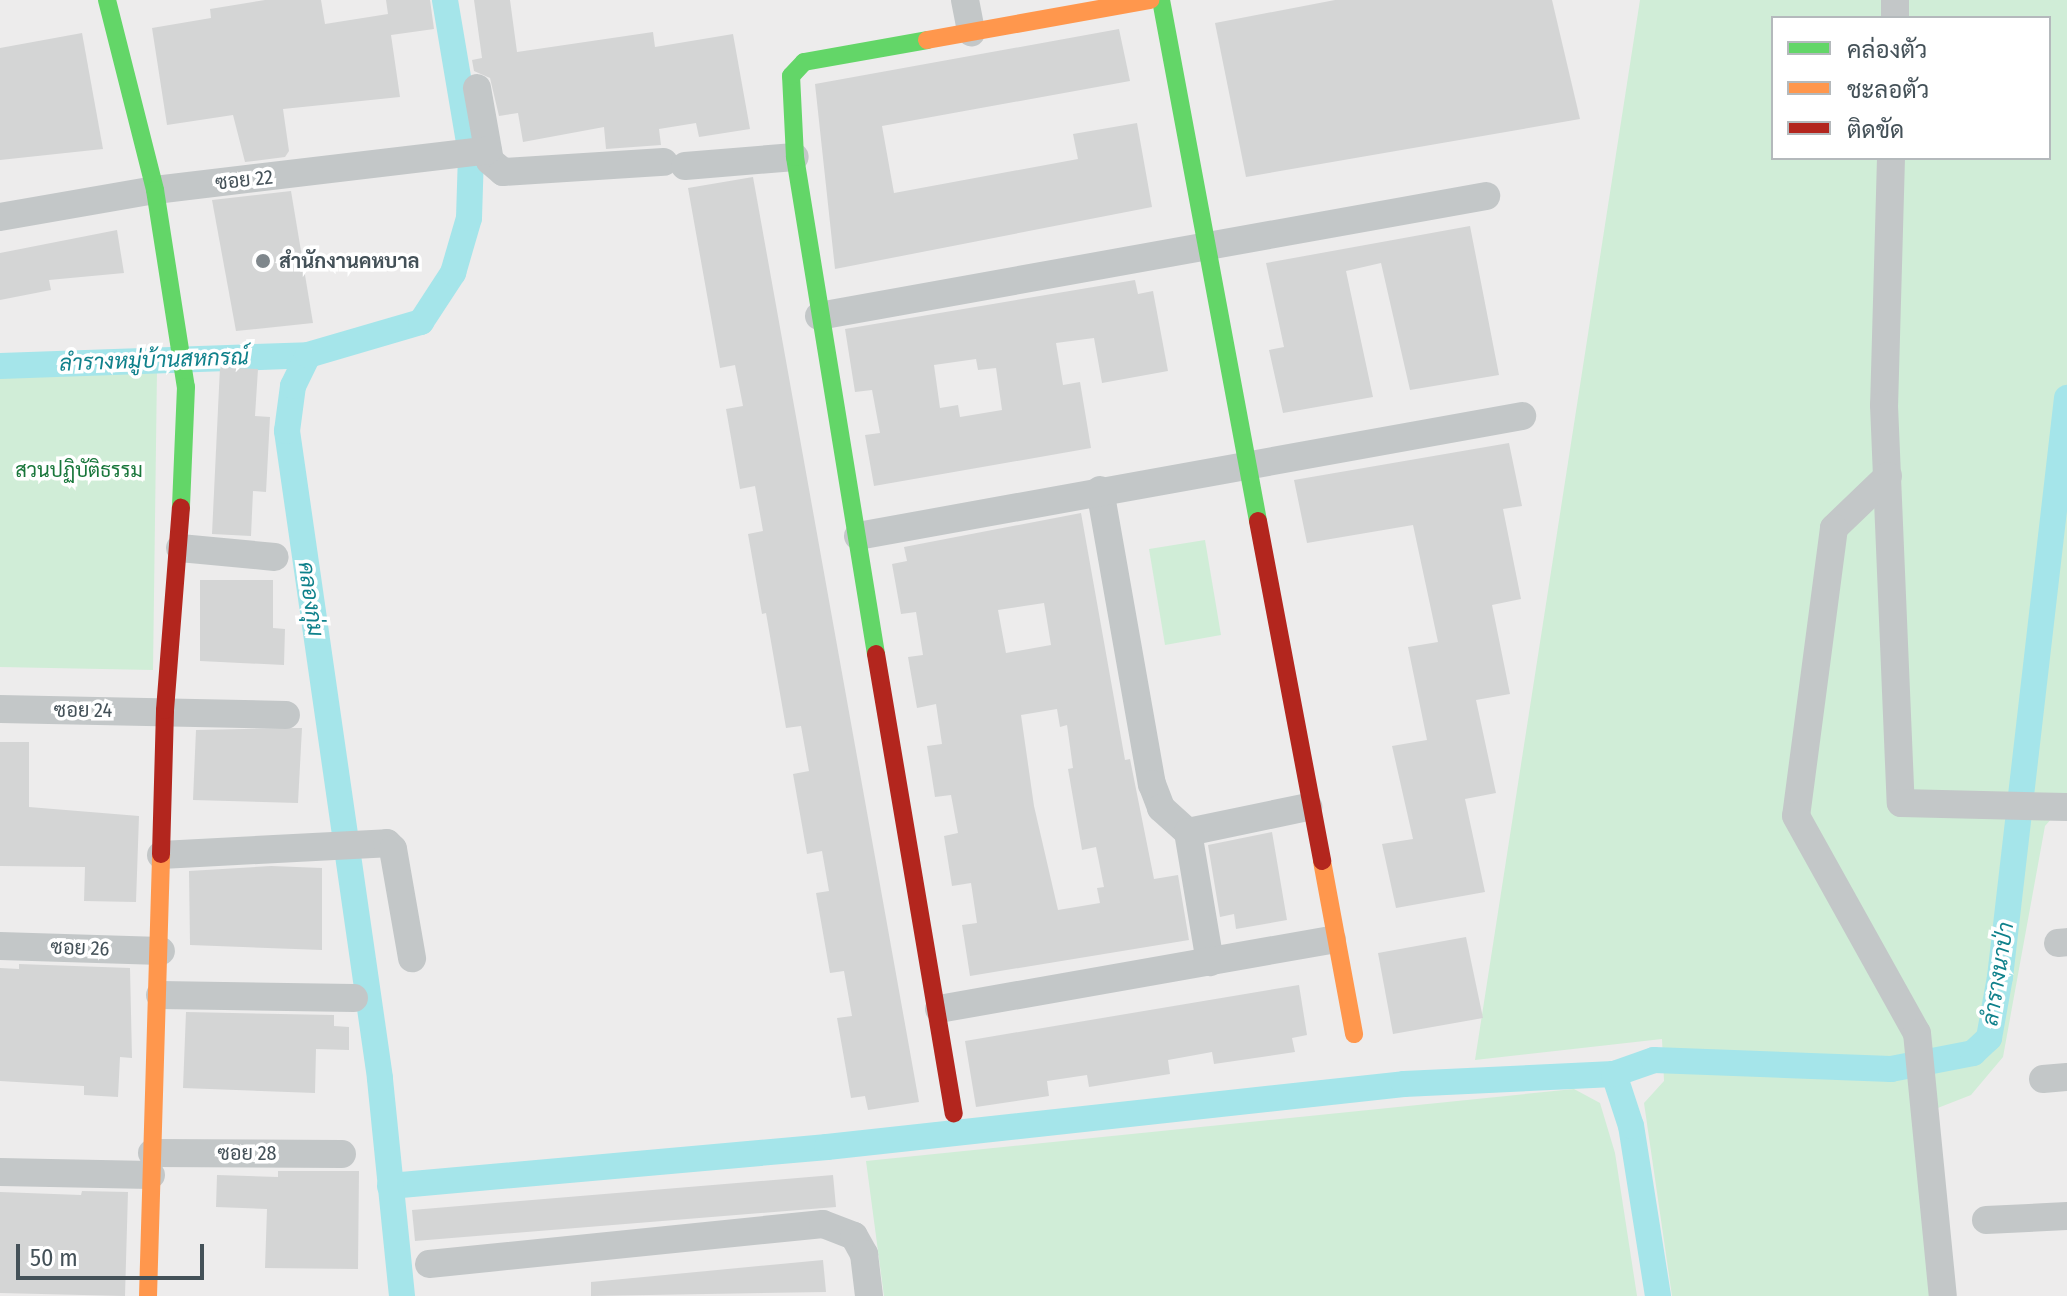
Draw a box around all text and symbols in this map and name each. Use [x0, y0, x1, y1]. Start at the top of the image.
legend [1771, 16, 2051, 160]
text: คล่องตัว [1847, 36, 1927, 64]
text: ชะลอตัว [1847, 76, 1929, 104]
text: ติดขัด [1847, 116, 1904, 144]
street label: ซอย 22 [214, 165, 274, 195]
place label: สำนักงานคหบาล [279, 249, 420, 273]
marker: สำนักงานคหบาล [254, 252, 272, 270]
water label: ลำรางหมู่บ้านสหกรณ์ [59, 344, 249, 376]
park label: สวนปฏิบัติธรรม [15, 458, 143, 482]
water label: คลองกุ่ม [293, 560, 329, 638]
street label: ซอย 24 [54, 698, 112, 722]
water label: ลำรางนาป่า [1977, 920, 2019, 1028]
street label: ซอย 26 [50, 935, 110, 961]
street label: ซอย 28 [217, 1141, 277, 1165]
scale bar [20, 1228, 208, 1278]
text: 50 m [30, 1244, 78, 1272]

